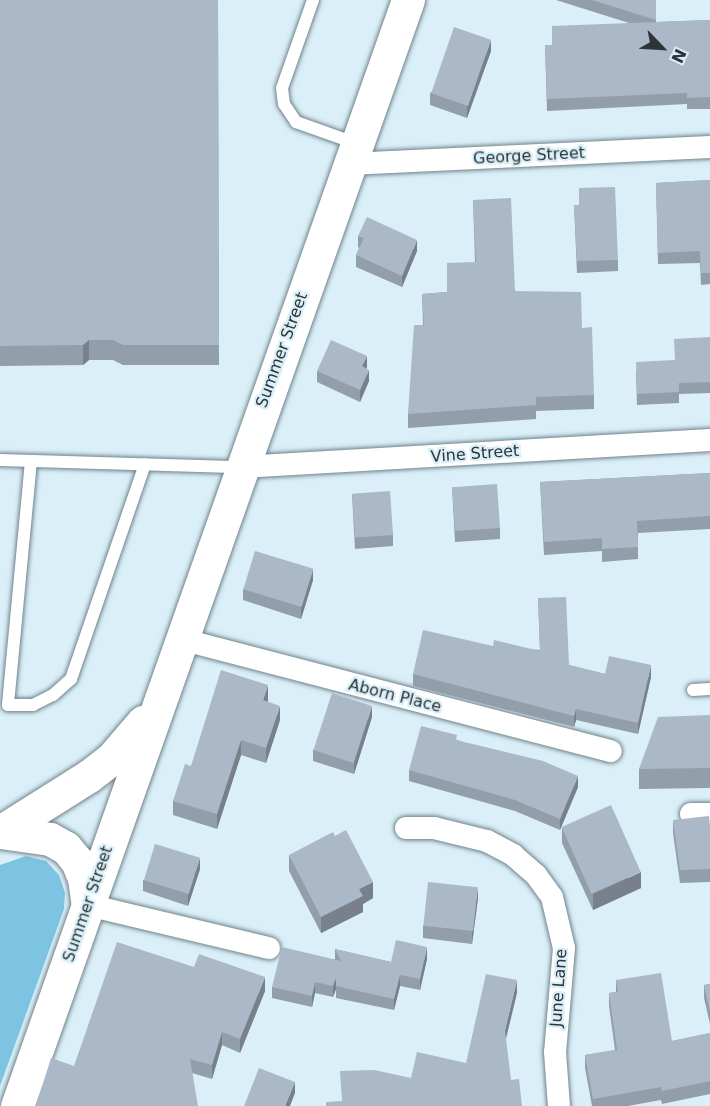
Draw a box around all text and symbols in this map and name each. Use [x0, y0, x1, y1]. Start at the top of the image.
north arrow [632, 18, 692, 78]
text: N [667, 46, 690, 66]
street label: George Street [473, 143, 585, 169]
street label: Summer Street [252, 290, 312, 410]
street label: Vine Street [430, 441, 520, 467]
street label: Aborn Place [347, 675, 443, 717]
street label: Summer Street [59, 843, 117, 965]
street label: June Lane [547, 948, 571, 1028]

